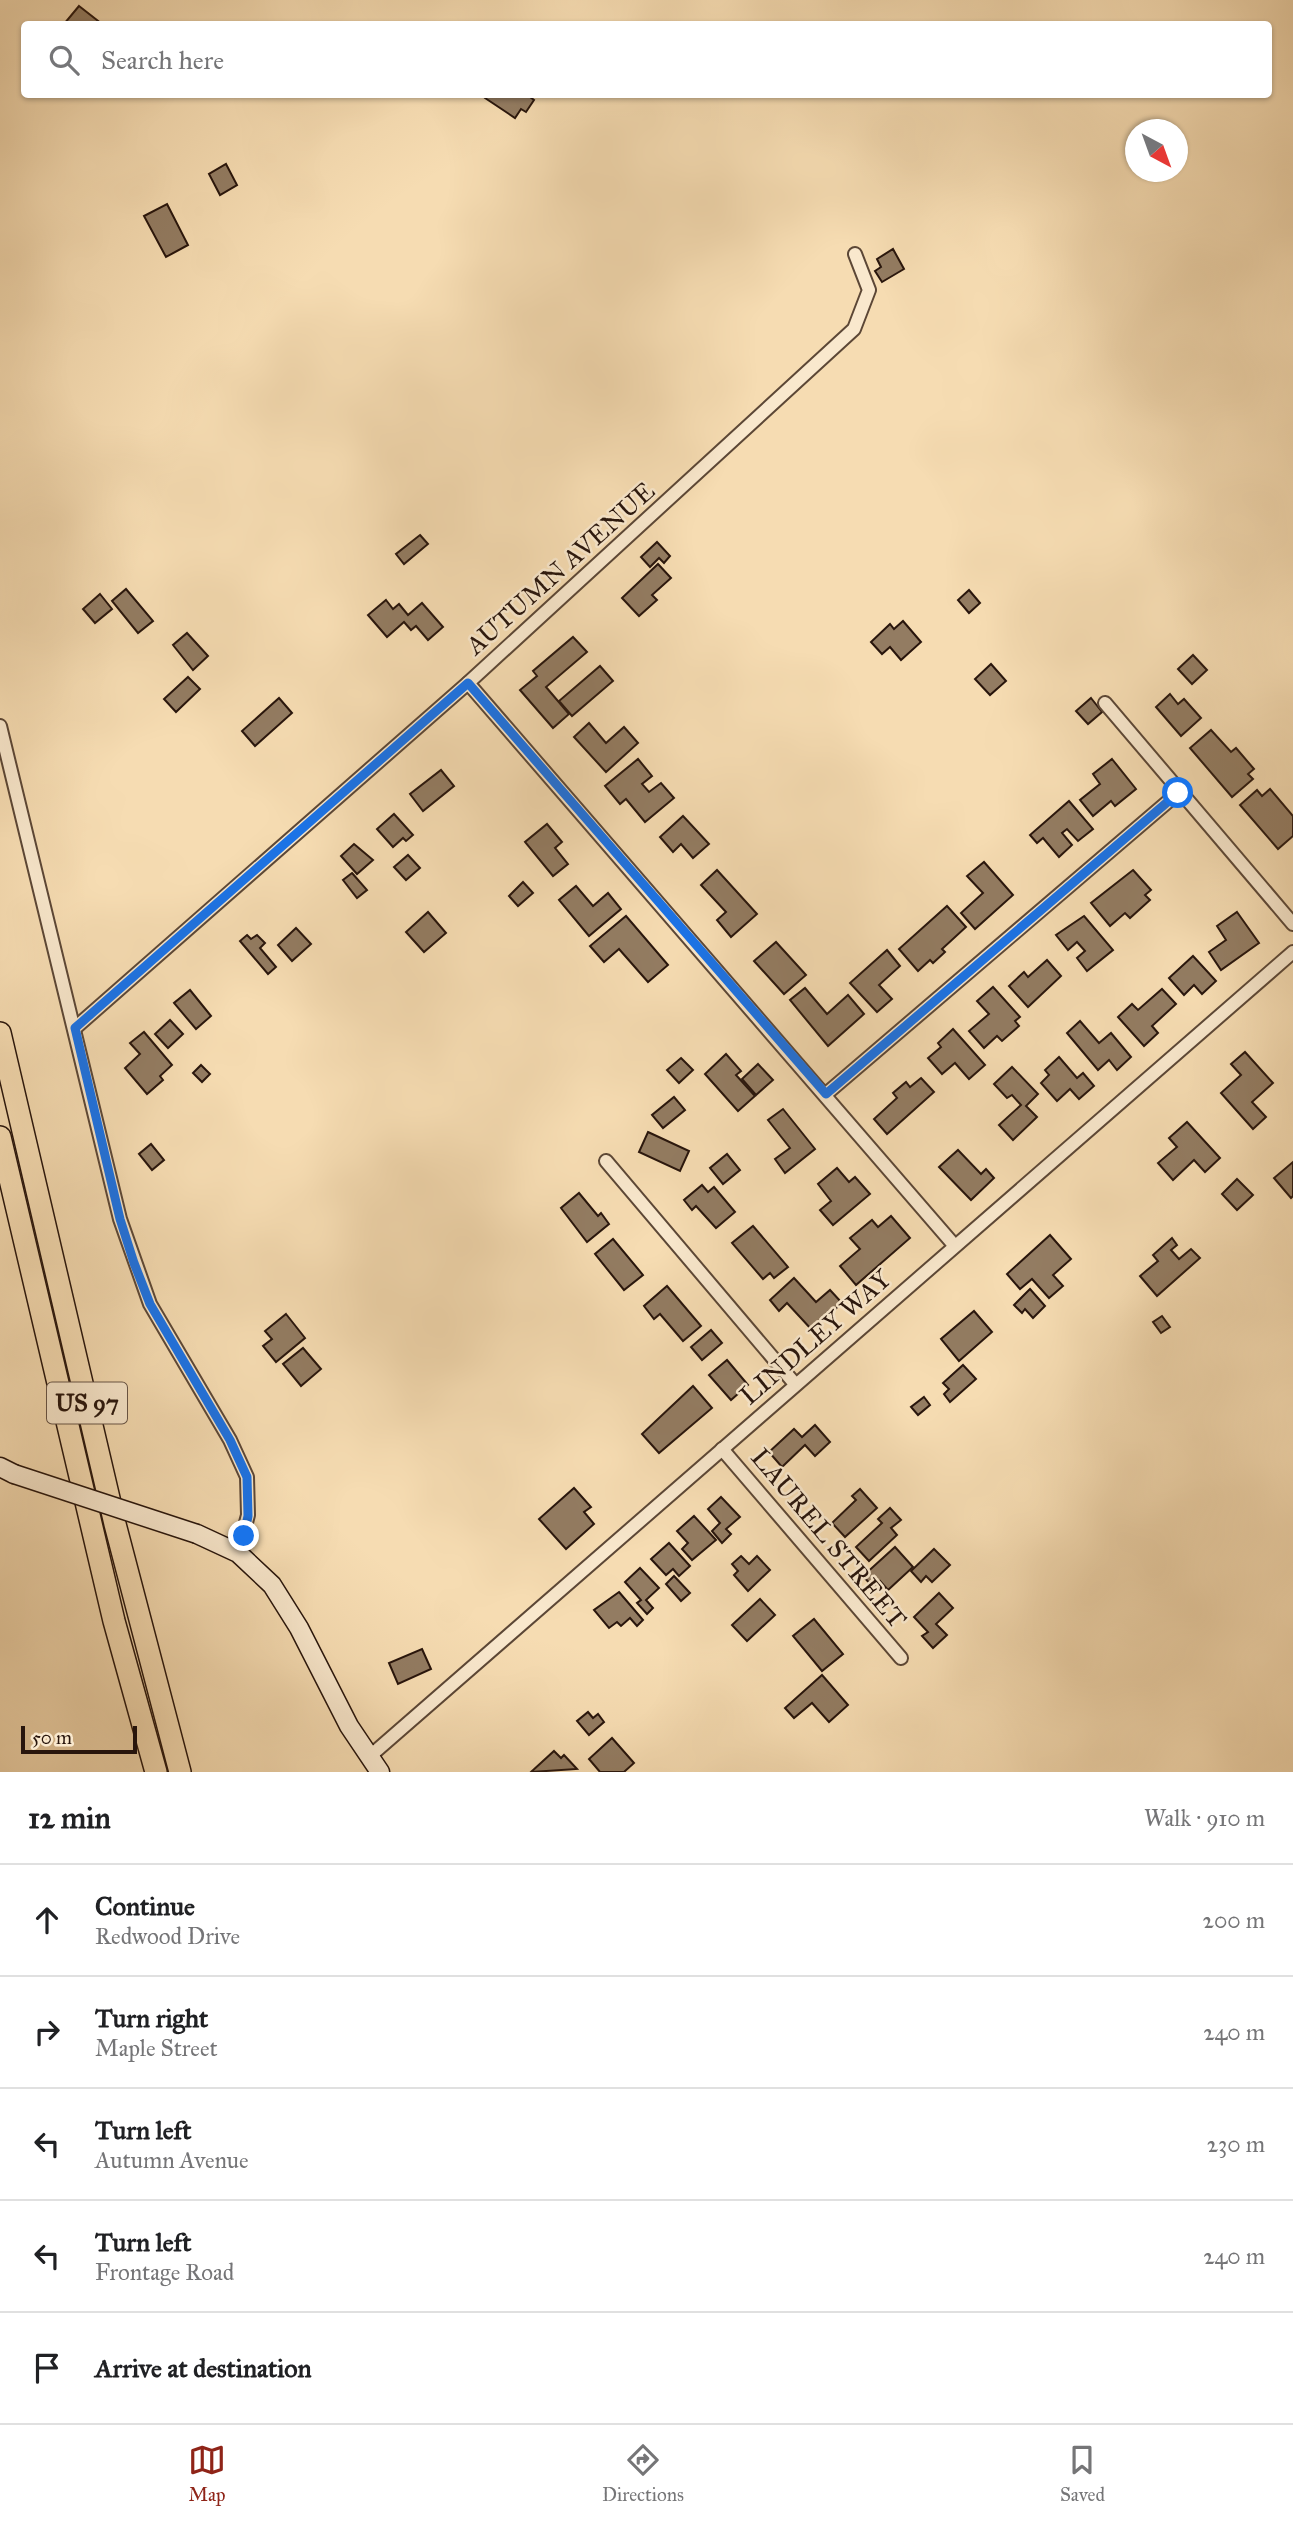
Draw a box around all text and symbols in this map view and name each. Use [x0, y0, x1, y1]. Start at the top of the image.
search box [21, 21, 1272, 98]
icon: search [45, 41, 83, 79]
text: Search here [101, 44, 224, 76]
north arrow [1125, 119, 1188, 182]
street label: AUTUMN AVENUE [458, 475, 661, 662]
route start [1162, 777, 1193, 808]
street label: LINDLEY WAY [733, 1262, 898, 1411]
road number: US 97 [47, 1382, 127, 1423]
street label: LAUREL STREET [744, 1442, 914, 1635]
route end [228, 1520, 259, 1551]
scale bar [21, 1723, 136, 1755]
text: 50 m [32, 1726, 72, 1749]
text: 12 min [28, 1800, 111, 1836]
text: Walk · 910 m [1144, 1804, 1265, 1832]
text: Continue [95, 1890, 195, 1922]
icon: ahead [28, 1901, 66, 1939]
text: 200 m [1203, 1906, 1265, 1934]
text: Redwood Drive [95, 1922, 240, 1950]
text: Turn right [95, 2002, 208, 2034]
icon: right [28, 2013, 66, 2051]
text: 240 m [1203, 2018, 1265, 2046]
text: Maple Street [95, 2034, 218, 2062]
text: Turn left [95, 2114, 191, 2146]
icon: left [28, 2125, 66, 2163]
text: 230 m [1207, 2130, 1265, 2158]
text: Autumn Avenue [95, 2146, 249, 2174]
text: Turn left [95, 2226, 191, 2258]
icon: left [28, 2237, 66, 2275]
text: 240 m [1203, 2242, 1265, 2270]
text: Frontage Road [95, 2258, 234, 2286]
icon: arrive [28, 2349, 66, 2387]
text: Arrive at destination [95, 2352, 312, 2384]
tab: Map [188, 2441, 226, 2506]
tab: Directions [602, 2441, 684, 2506]
tab: Saved [1060, 2441, 1105, 2506]

